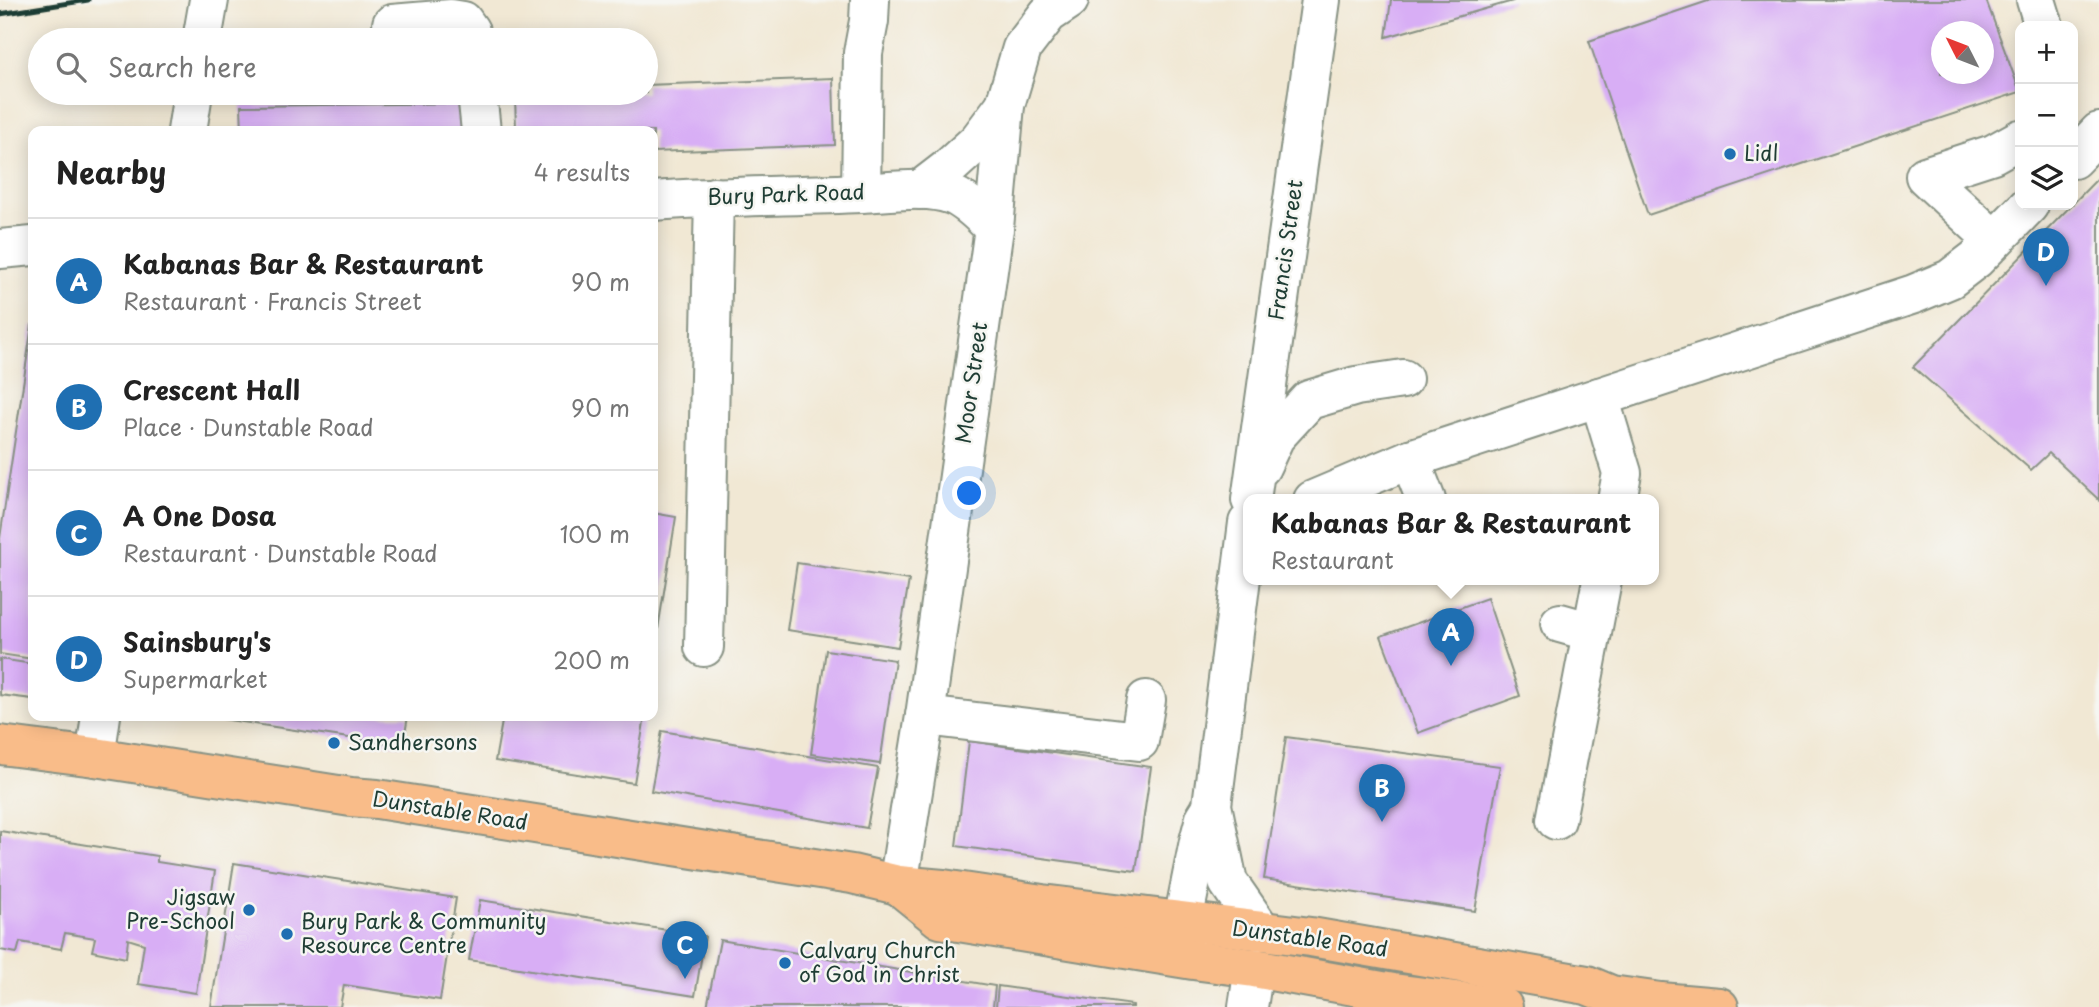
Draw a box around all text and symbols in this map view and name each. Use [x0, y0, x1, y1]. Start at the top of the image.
north arrow [1931, 21, 1994, 84]
map controls [2015, 21, 2078, 210]
button: + [2015, 21, 2078, 84]
search box [28, 28, 658, 105]
text: Search here [108, 47, 257, 86]
icon: search [52, 48, 90, 86]
button: − [2015, 84, 2078, 147]
place label: Lidl [1744, 136, 1779, 168]
marker: Lidl [1722, 146, 1738, 162]
button: layers [2015, 147, 2078, 210]
text: Nearby [56, 149, 166, 194]
text: 4 results [534, 154, 630, 189]
street label: Bury Park Road [707, 174, 865, 212]
street label: Francis Street [1258, 177, 1310, 322]
pin: D [2023, 228, 2069, 286]
text: Kabanas Bar & Restaurant [123, 244, 484, 283]
text: A [70, 264, 88, 299]
text: 90 m [571, 264, 630, 299]
text: Restaurant · Francis Street [123, 283, 422, 318]
street label: Moor Street [946, 320, 994, 446]
text: Crescent Hall [123, 370, 300, 409]
text: B [71, 390, 87, 425]
text: 90 m [571, 390, 630, 425]
text: Place · Dunstable Road [123, 409, 374, 444]
your location [952, 476, 986, 510]
popup [1243, 494, 1659, 585]
text: A One Dosa [123, 496, 276, 535]
text: Kabanas Bar & Restaurant [1271, 503, 1631, 542]
text: C [70, 516, 88, 551]
text: 100 m [560, 516, 630, 551]
text: Restaurant · Dunstable Road [123, 535, 438, 570]
text: Restaurant [1271, 542, 1394, 577]
pin: A [1428, 608, 1474, 666]
text: Sainsbury's [123, 622, 271, 661]
text: D [70, 642, 88, 677]
text: 200 m [553, 642, 630, 677]
text: Supermarket [123, 661, 267, 696]
place label: Sandhersons [348, 725, 477, 757]
marker: Sandhersons [326, 735, 342, 751]
pin: B [1359, 764, 1405, 822]
street label: Dunstable Road [370, 781, 530, 837]
place label: Jigsaw Pre-School [126, 880, 235, 936]
marker: Jigsaw Pre-School [241, 902, 257, 918]
place label: Bury Park & Community Resource Centre [301, 904, 547, 960]
street label: Dunstable Road [1230, 910, 1390, 964]
pin: C [662, 921, 708, 979]
marker: Bury Park & Community Resource Centre [279, 926, 295, 942]
place label: Calvary Church of God in Christ [799, 933, 960, 989]
marker: Calvary Church of God in Christ [777, 955, 793, 971]

